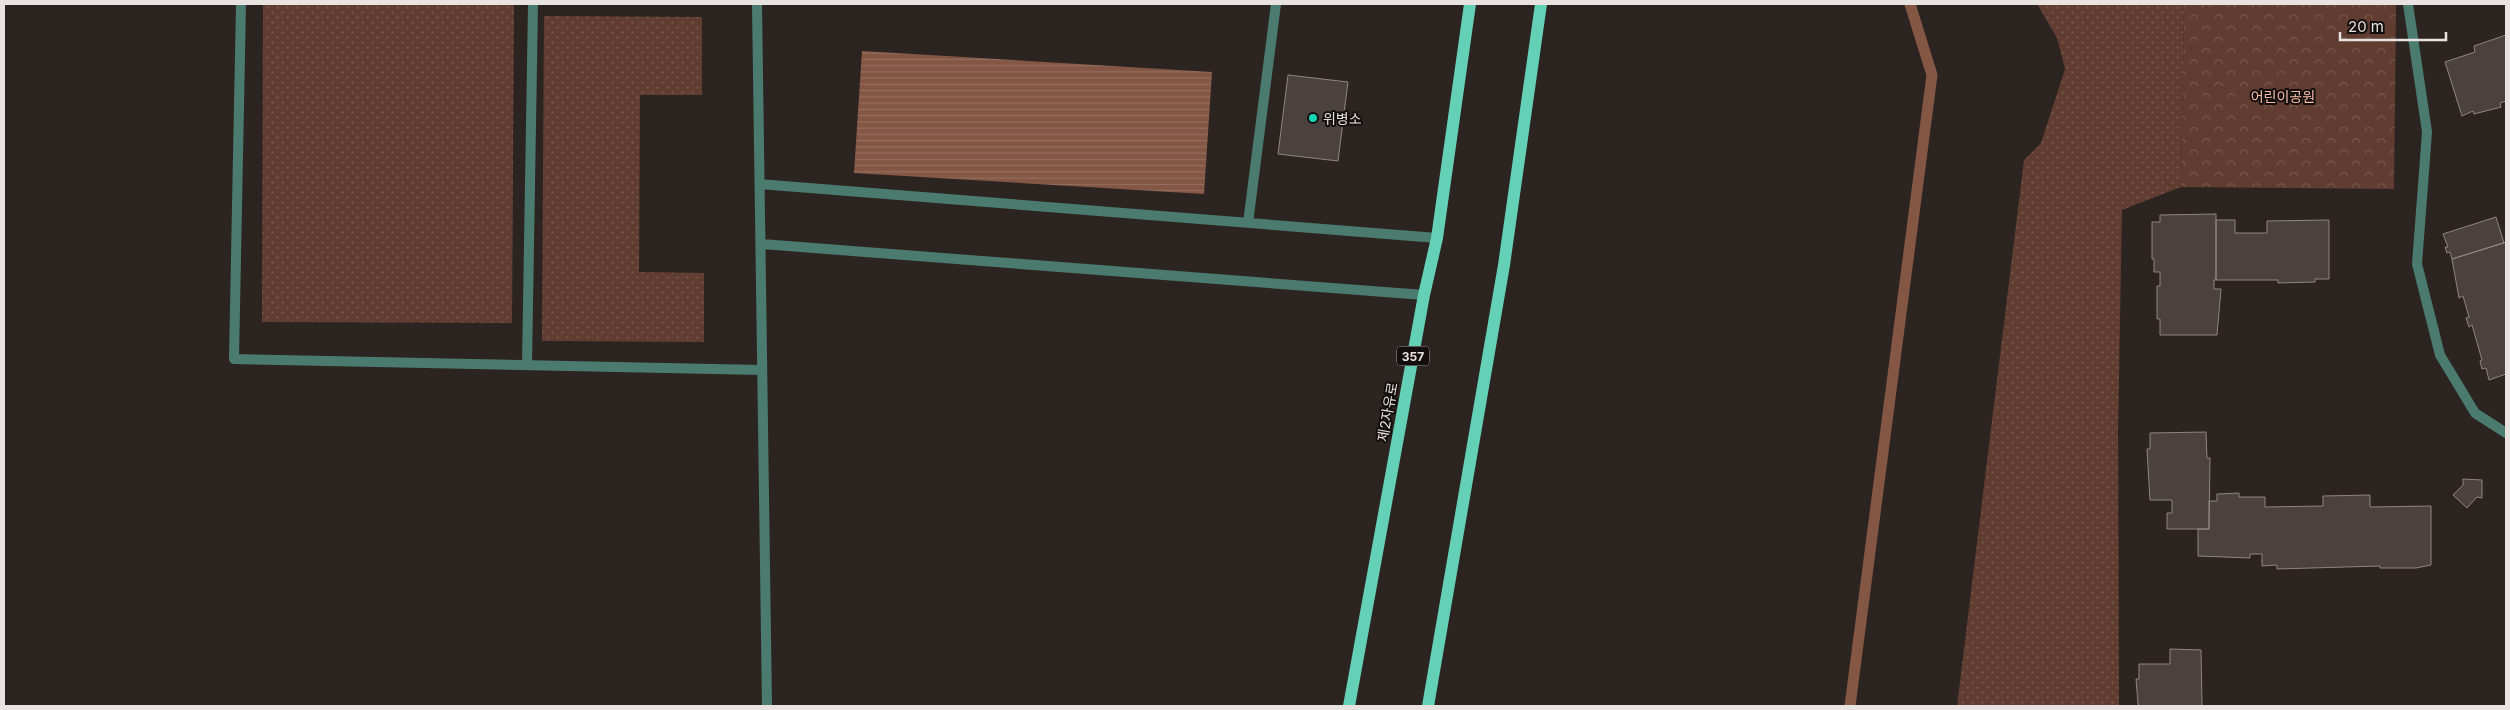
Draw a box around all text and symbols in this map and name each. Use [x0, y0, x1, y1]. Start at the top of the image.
scale bar [2340, 10, 2446, 42]
text: 20 m [2348, 17, 2384, 36]
park label: 어린이공원 [2251, 88, 2315, 105]
place label: 위병소 [1323, 110, 1362, 127]
marker: 위병소 [1307, 112, 1319, 124]
road number: 357 [1397, 346, 1429, 366]
street label: 제2자유로 [1373, 381, 1401, 443]

